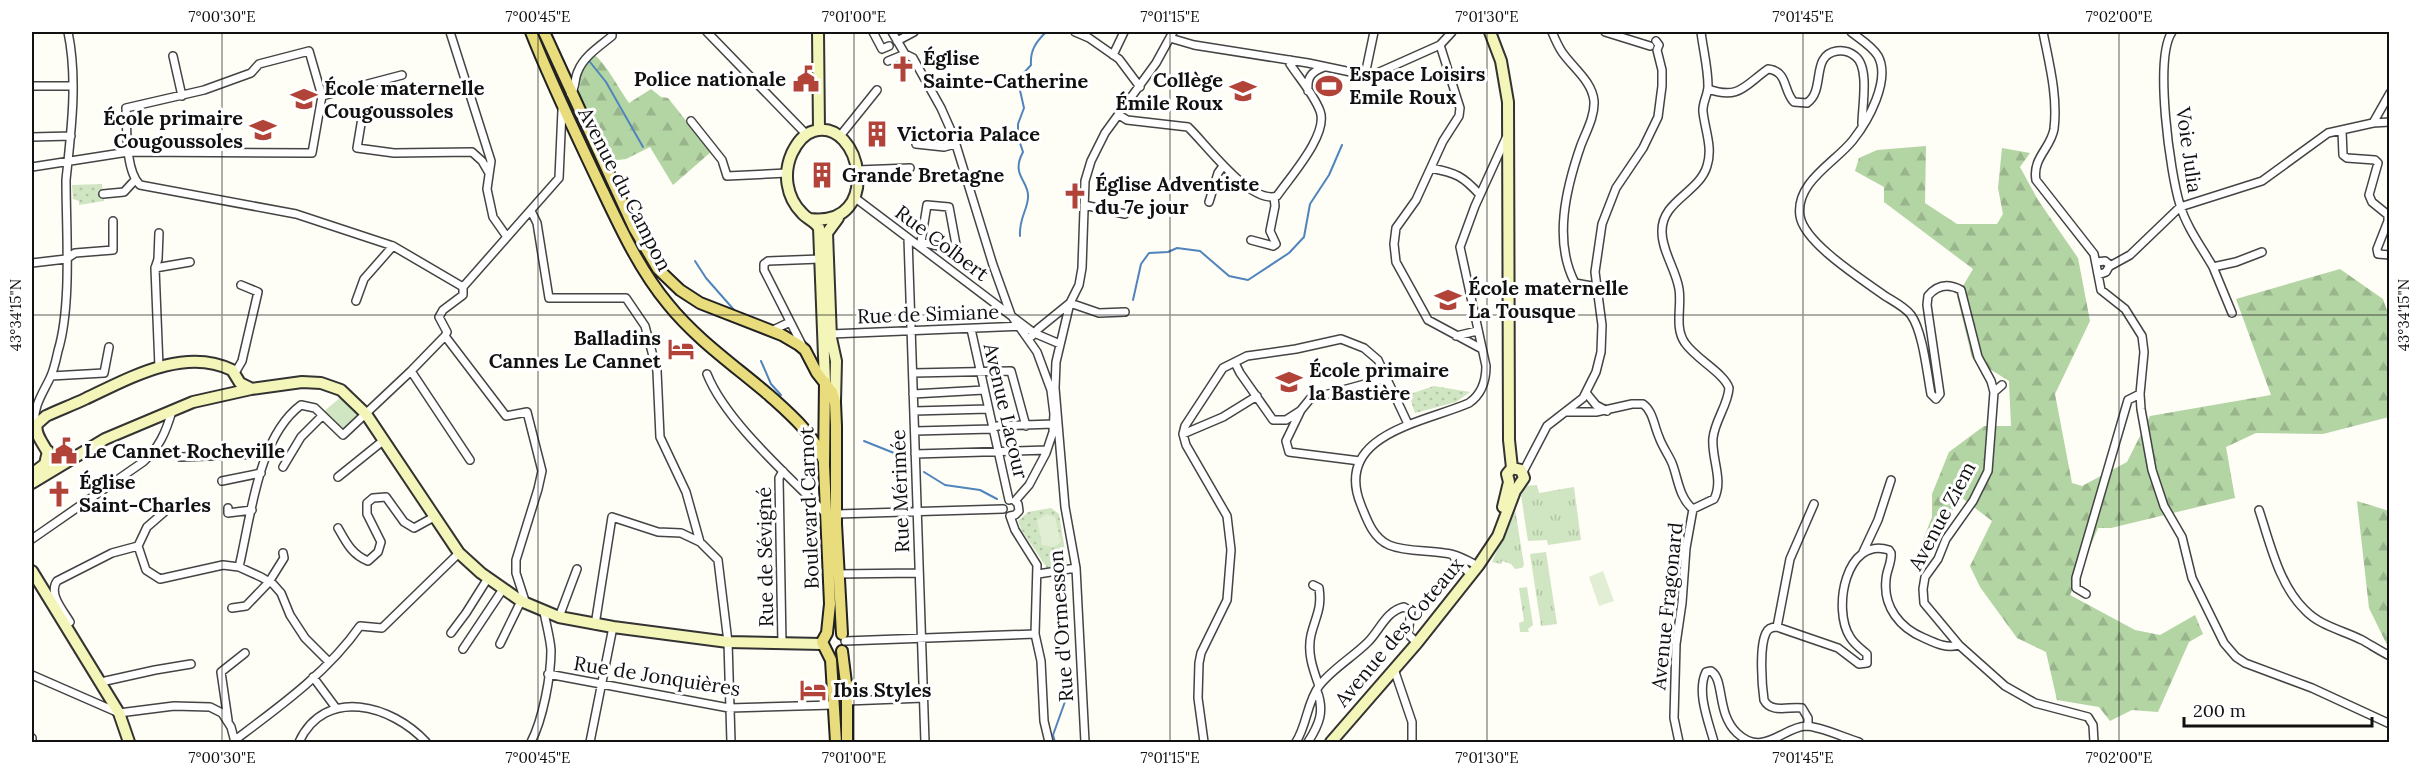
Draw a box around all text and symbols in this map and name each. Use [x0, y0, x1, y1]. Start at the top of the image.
text: 7°00'30"E [189, 7, 255, 26]
text: 7°00'45"E [506, 7, 570, 26]
text: 7°01'00"E [822, 7, 886, 26]
text: 7°01'15"E [1140, 7, 1200, 26]
text: 7°01'30"E [1455, 7, 1519, 26]
text: 7°01'45"E [1772, 7, 1834, 26]
text: 7°02'00"E [2086, 7, 2152, 26]
place label: Église Sainte-Catherine [923, 45, 1089, 93]
church icon: Église Sainte-Catherine [888, 54, 918, 84]
place label: Espace Loisirs Emile Roux [1349, 61, 1486, 109]
public building icon: Police nationale [791, 64, 821, 94]
place label: Police nationale [634, 66, 786, 91]
place label: Collège Émile Roux [1115, 67, 1223, 115]
sports icon: Espace Loisirs Emile Roux [1314, 71, 1344, 101]
place label: École maternelle Cougoussoles [324, 75, 485, 123]
school or university icon: Collège Émile Roux [1228, 76, 1258, 106]
school or university icon: École maternelle Cougoussoles [289, 84, 319, 114]
street label: Avenue du Campon [573, 102, 678, 275]
street label: Voie Julia [2171, 104, 2208, 194]
place label: École primaire Cougoussoles [103, 105, 243, 153]
school or university icon: École primaire Cougoussoles [248, 115, 278, 145]
building icon: Victoria Palace [862, 119, 892, 149]
place label: Victoria Palace [897, 121, 1040, 146]
building icon: Grande Bretagne [807, 160, 837, 190]
place label: Grande Bretagne [842, 162, 1004, 187]
place label: Église Adventiste du 7e jour [1095, 171, 1259, 219]
church icon: Église Adventiste du 7e jour [1060, 181, 1090, 211]
street label: Rue Colbert [891, 199, 994, 286]
place label: École maternelle La Tousque [1468, 275, 1629, 323]
text: 43°34'15"N [6, 279, 25, 351]
text: 43°34'15"N [2394, 279, 2413, 351]
school or university icon: École maternelle La Tousque [1433, 285, 1463, 315]
street label: Rue de Simiane [856, 299, 1000, 328]
place label: Balladins Cannes Le Cannet [489, 325, 662, 373]
hotel icon: Balladins Cannes Le Cannet [666, 334, 696, 364]
street label: Avenue Lacour [979, 340, 1034, 481]
place label: École primaire la Bastière [1309, 357, 1449, 405]
school or university icon: École primaire la Bastière [1274, 367, 1304, 397]
street label: Boulevard Carnot [793, 426, 824, 590]
street label: Rue Mérimée [885, 429, 914, 553]
public building icon: Le Cannet Rocheville [49, 436, 79, 466]
place label: Le Cannet Rocheville [84, 438, 285, 463]
street label: Avenue Ziem [1902, 457, 1981, 575]
place label: Église Saint-Charles [79, 469, 211, 517]
church icon: Église Saint-Charles [44, 479, 74, 509]
street label: Rue de Sévigné [751, 486, 778, 627]
street label: Avenue Fragonard [1645, 521, 1688, 692]
street label: Rue d'Ormesson [1043, 549, 1078, 703]
street label: Avenue des Coteaux [1328, 552, 1469, 712]
street label: Rue de Jonquières [572, 650, 742, 701]
hotel icon: Ibis Styles [798, 675, 828, 705]
place label: Ibis Styles [833, 677, 932, 702]
scale bar [2184, 690, 2372, 728]
text: 200 m [2193, 699, 2246, 722]
text: 7°00'30"E [189, 748, 255, 767]
text: 7°00'45"E [506, 748, 570, 767]
text: 7°01'00"E [822, 748, 886, 767]
text: 7°01'15"E [1140, 748, 1200, 767]
text: 7°01'30"E [1455, 748, 1519, 767]
text: 7°01'45"E [1772, 748, 1834, 767]
text: 7°02'00"E [2086, 748, 2152, 767]

